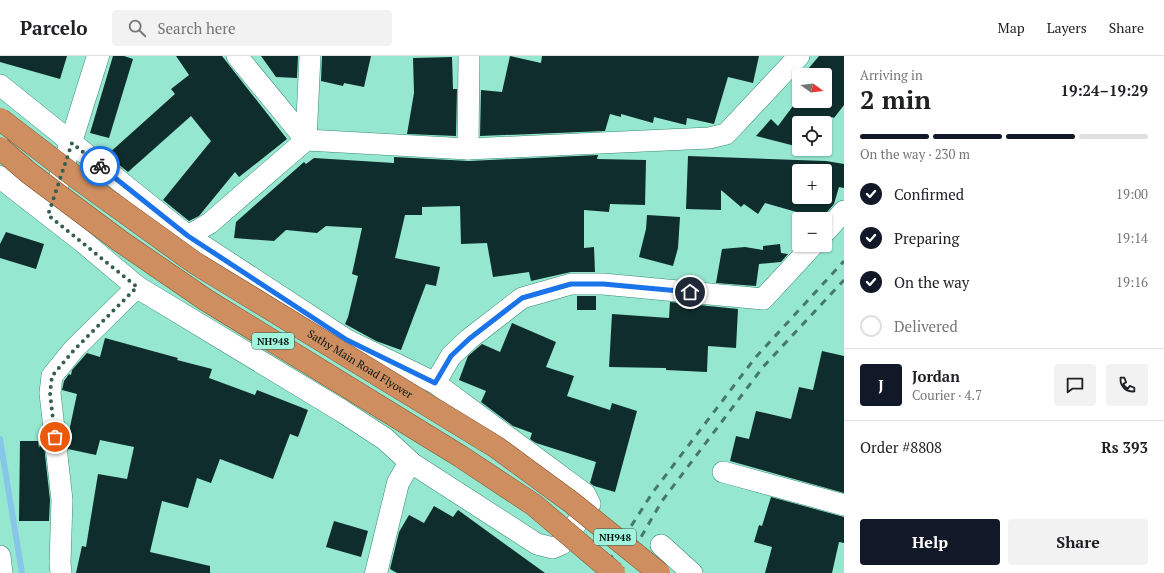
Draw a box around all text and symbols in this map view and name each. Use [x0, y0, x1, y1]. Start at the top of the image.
search box [112, 10, 392, 46]
text: Parcelo [20, 15, 88, 40]
icon: search [126, 17, 148, 39]
text: Search here [158, 18, 236, 38]
text: Map [998, 18, 1025, 37]
text: Layers [1047, 18, 1087, 37]
text: Share [1109, 18, 1144, 37]
text: Arriving in [860, 66, 923, 84]
north arrow [792, 68, 832, 108]
map controls [792, 68, 832, 252]
text: 19:24–19:29 [1061, 80, 1148, 100]
text: 2 min [860, 82, 931, 116]
button: locate [792, 116, 832, 156]
text: On the way · 230 m [860, 145, 970, 163]
courier [80, 146, 120, 186]
icon: bike [89, 155, 111, 177]
button: + [792, 164, 832, 204]
icon: check [860, 183, 882, 205]
text: Confirmed [894, 184, 964, 204]
text: 19:00 [1116, 185, 1148, 203]
button: − [792, 212, 832, 252]
icon: check [860, 227, 882, 249]
text: Preparing [894, 228, 959, 248]
text: 19:14 [1116, 229, 1148, 247]
icon: check [860, 271, 882, 293]
text: On the way [894, 272, 969, 292]
text: 19:16 [1116, 273, 1148, 291]
pin [673, 275, 707, 309]
icon: home [679, 281, 701, 303]
text: Delivered [894, 316, 958, 336]
street label: Sathy Main Road Flyover [305, 326, 416, 402]
road number: NH948 [252, 333, 294, 349]
button: chat [1054, 364, 1096, 406]
button: phone [1106, 364, 1148, 406]
text: Jordan [912, 366, 960, 386]
text: J [878, 375, 884, 395]
text: Courier · 4.7 [912, 386, 982, 404]
pin [38, 420, 72, 454]
icon: bag [44, 426, 66, 448]
text: Order #8808 [860, 437, 942, 457]
text: Rs 393 [1101, 437, 1148, 457]
button: Help [860, 519, 1000, 565]
button: Share [1008, 519, 1148, 565]
road number: NH948 [594, 529, 636, 545]

